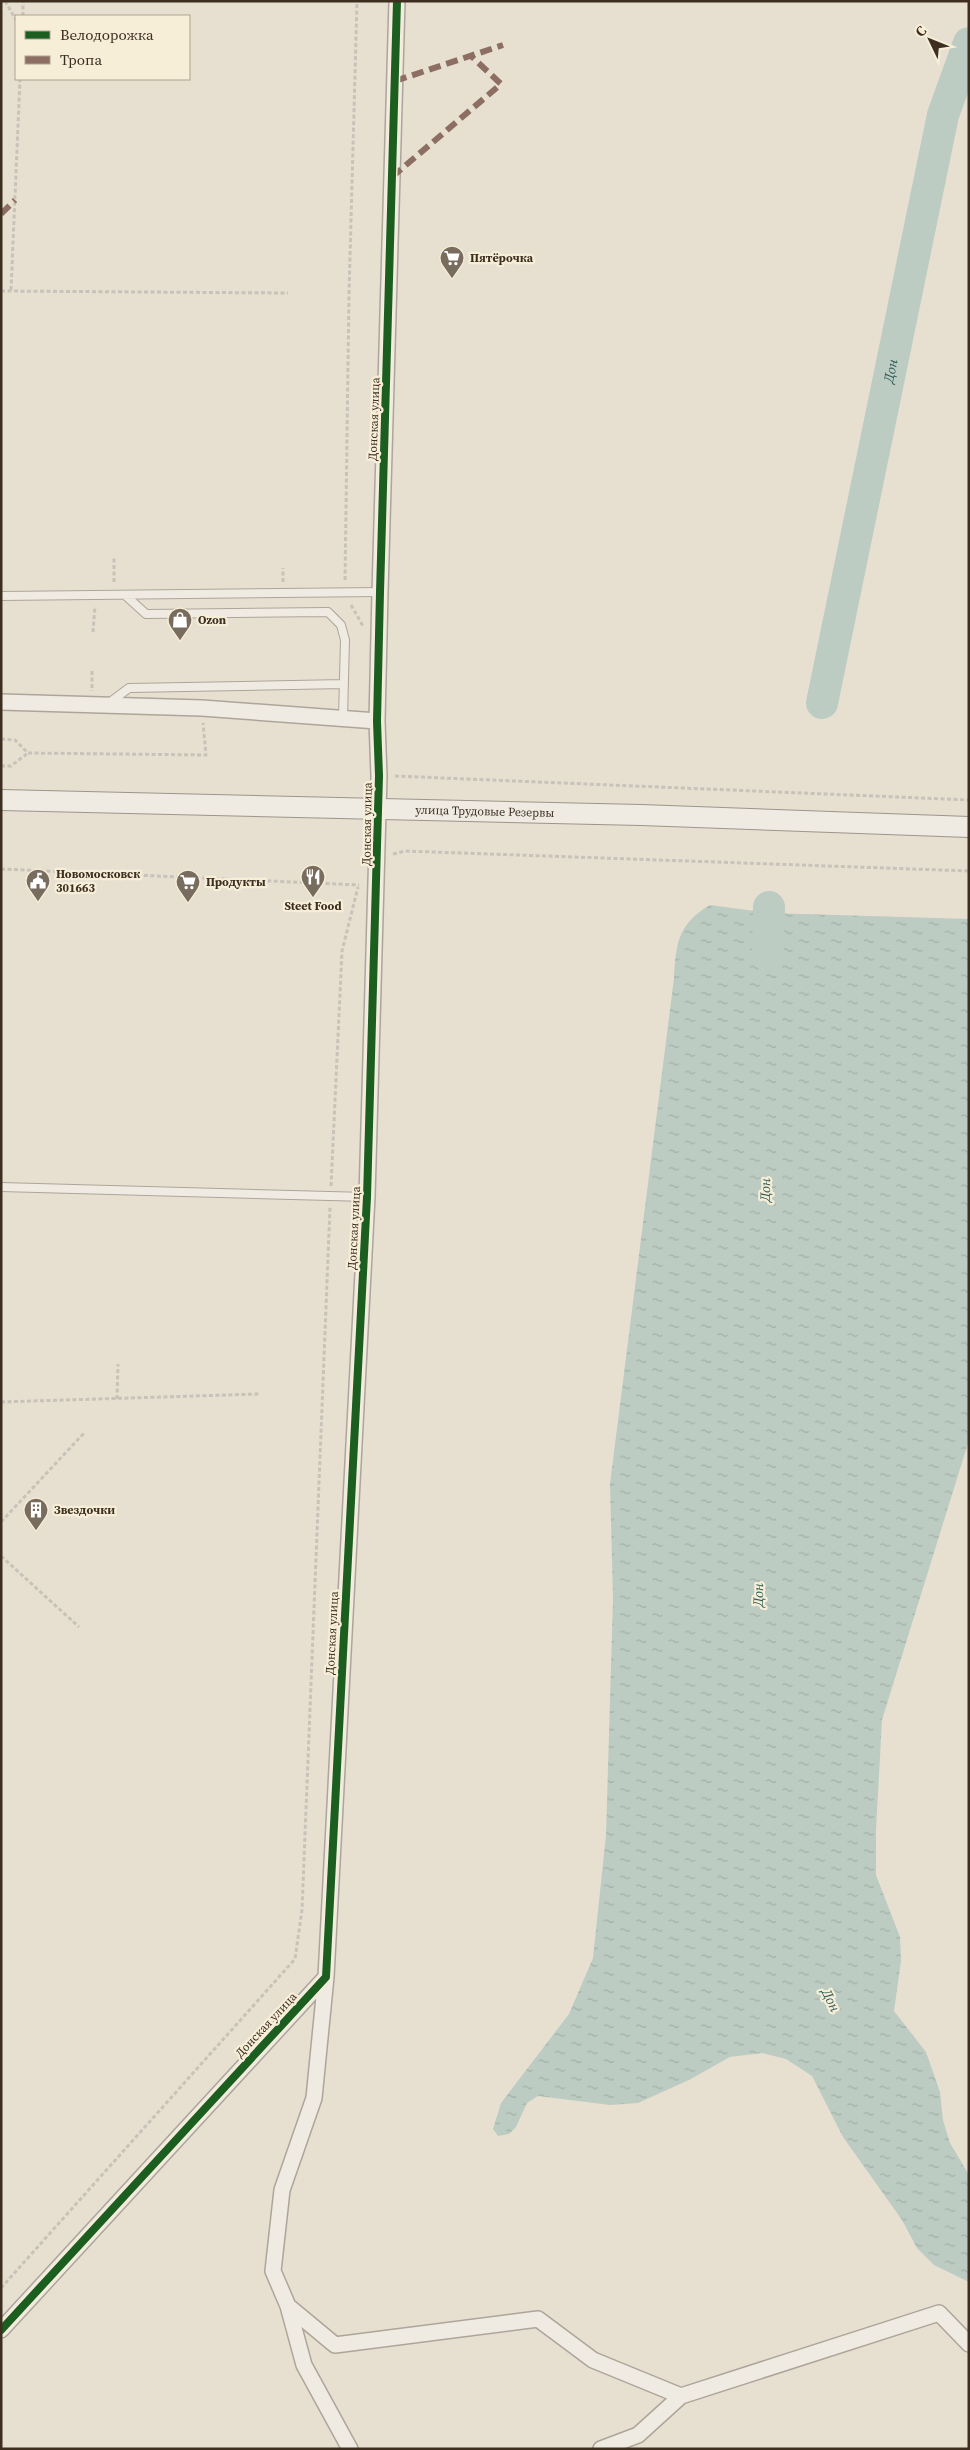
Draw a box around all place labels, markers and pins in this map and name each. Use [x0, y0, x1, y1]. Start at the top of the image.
supermarket icon: Пятёрочка [439, 245, 465, 279]
place label: Пятёрочка [470, 250, 534, 266]
shop icon: Ozon [167, 607, 193, 641]
place label: Ozon [198, 612, 227, 628]
restaurant icon: Steet Food [300, 864, 326, 898]
place label: Новомосковск 301663 [56, 866, 140, 896]
public building icon: Новомосковск 301663 [25, 868, 51, 902]
supermarket icon: Продукты [175, 869, 201, 903]
place label: Продукты [206, 874, 266, 890]
place label: Steet Food [284, 898, 342, 914]
building icon: Звездочки [23, 1497, 49, 1531]
place label: Звездочки [54, 1502, 115, 1518]

